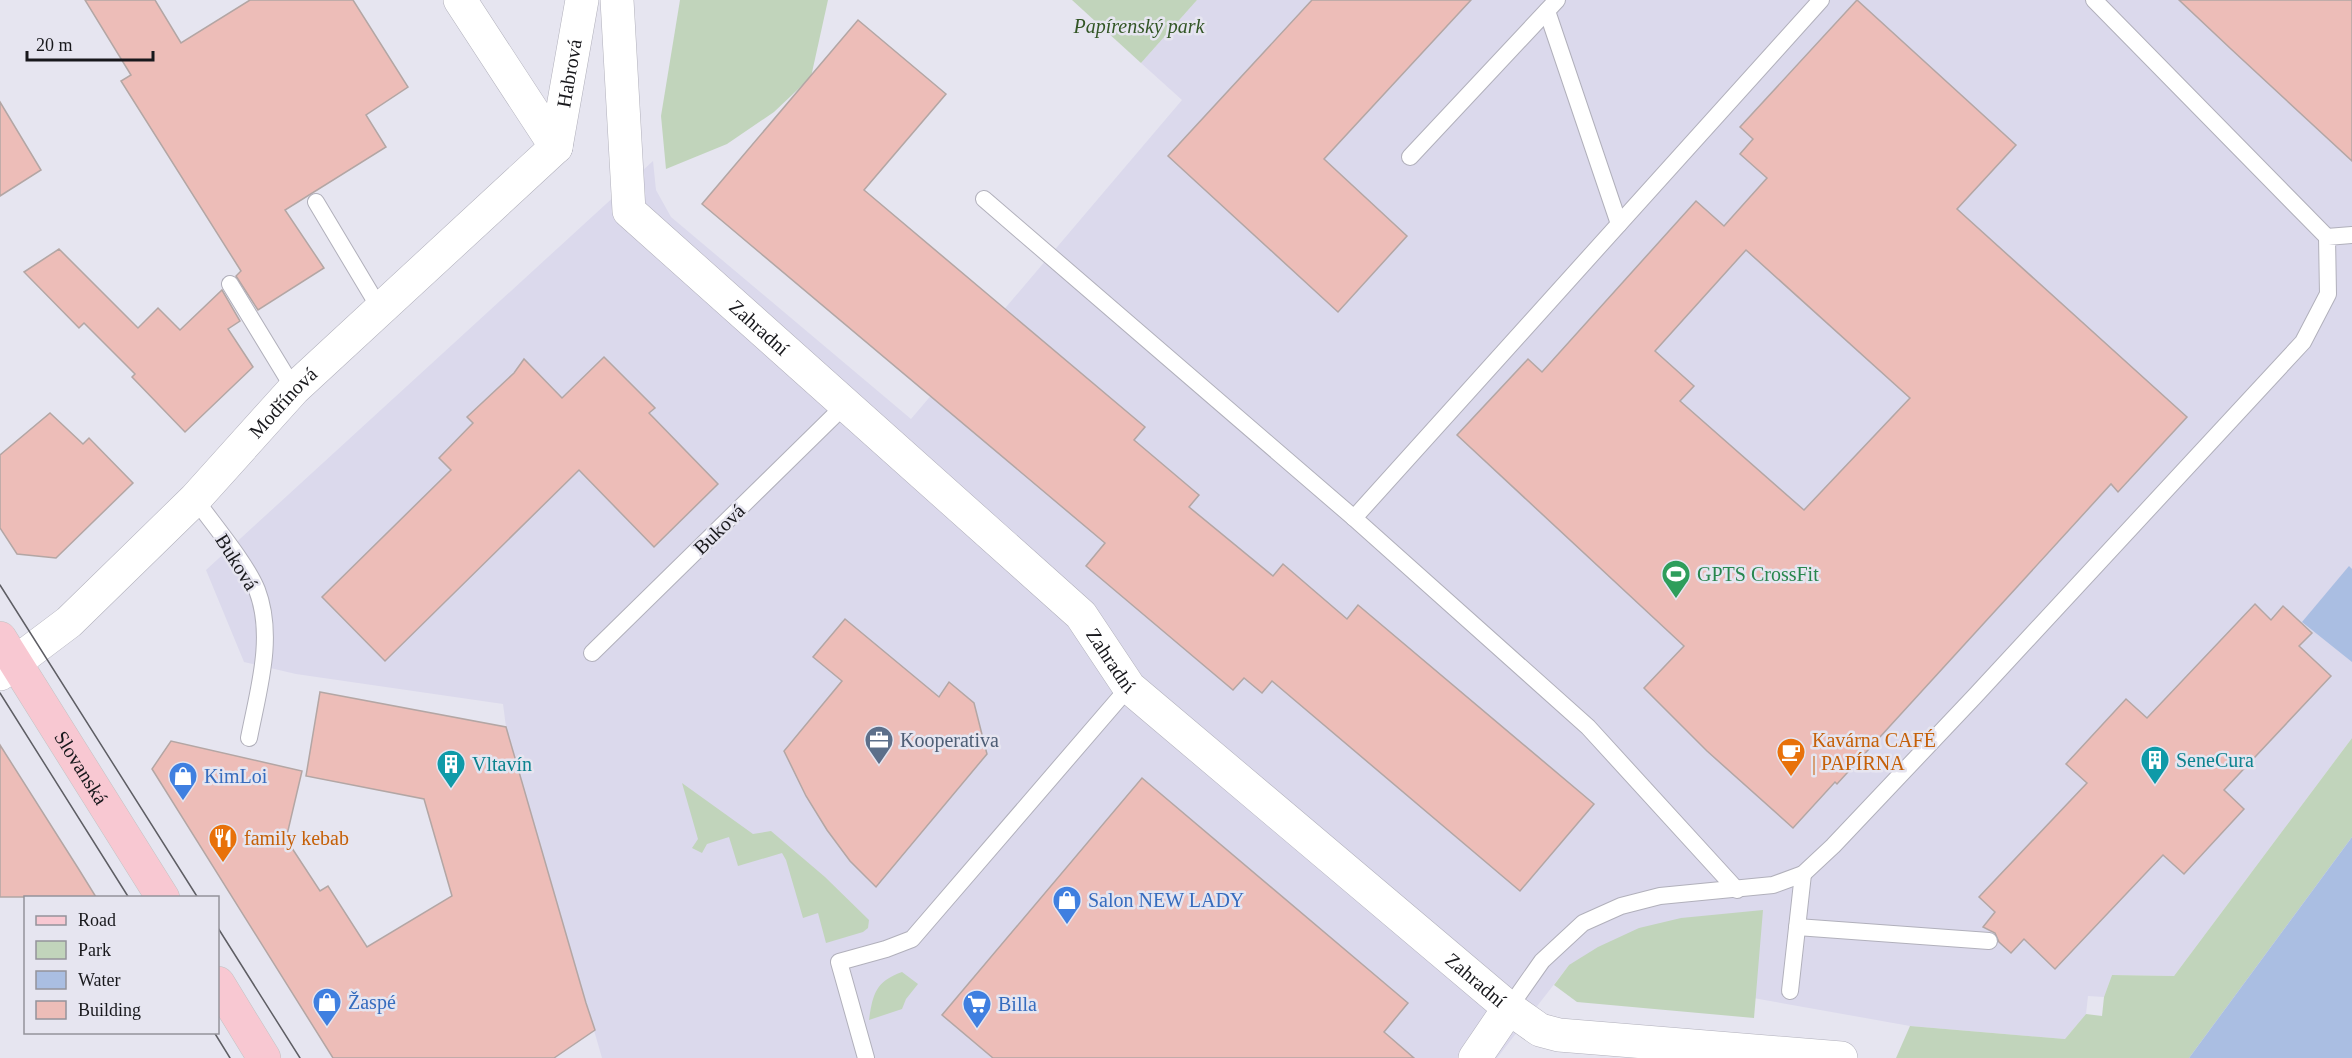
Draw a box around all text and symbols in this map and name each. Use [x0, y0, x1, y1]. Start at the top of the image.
park label: Papírenský park [1073, 15, 1206, 38]
scale bar [27, 24, 153, 62]
text: 20 m [36, 35, 73, 55]
street label: Habrová [552, 37, 586, 109]
street label: Zahradní [725, 295, 794, 360]
street label: Modřínová [244, 363, 321, 442]
street label: Buková [689, 499, 749, 559]
street label: Buková [211, 530, 263, 594]
sports icon: GPTS CrossFit [1660, 558, 1692, 600]
place label: GPTS CrossFit [1697, 563, 1819, 585]
street label: Zahradní [1082, 624, 1139, 698]
office icon: Kooperativa [863, 724, 895, 766]
street label: Slovanská [50, 727, 112, 808]
place label: Kooperativa [900, 729, 999, 752]
place label: Kavárna CAFÉ | PAPÍRNA [1812, 729, 1936, 775]
cafe icon: Kavárna CAFÉ | PAPÍRNA [1775, 736, 1807, 778]
building icon: SeneCura [2139, 744, 2171, 786]
building icon: Vltavín [435, 748, 467, 790]
place label: SeneCura [2176, 749, 2254, 771]
place label: Vltavín [472, 753, 532, 775]
shop icon: KimLoi [167, 760, 199, 802]
place label: KimLoi [204, 765, 268, 787]
restaurant icon: family kebab [207, 822, 239, 864]
place label: family kebab [244, 827, 349, 850]
shop icon: Salon NEW LADY [1051, 884, 1083, 926]
place label: Salon NEW LADY [1088, 889, 1244, 911]
legend [24, 896, 219, 1034]
text: Road [78, 910, 116, 930]
text: Park [78, 940, 111, 960]
street label: Zahradní [1441, 948, 1511, 1012]
text: Water [78, 970, 121, 990]
shop icon: Žaspé [311, 986, 343, 1028]
supermarket icon: Billa [961, 988, 993, 1030]
place label: Žaspé [348, 991, 396, 1014]
place label: Billa [998, 993, 1037, 1015]
text: Building [78, 1000, 141, 1020]

